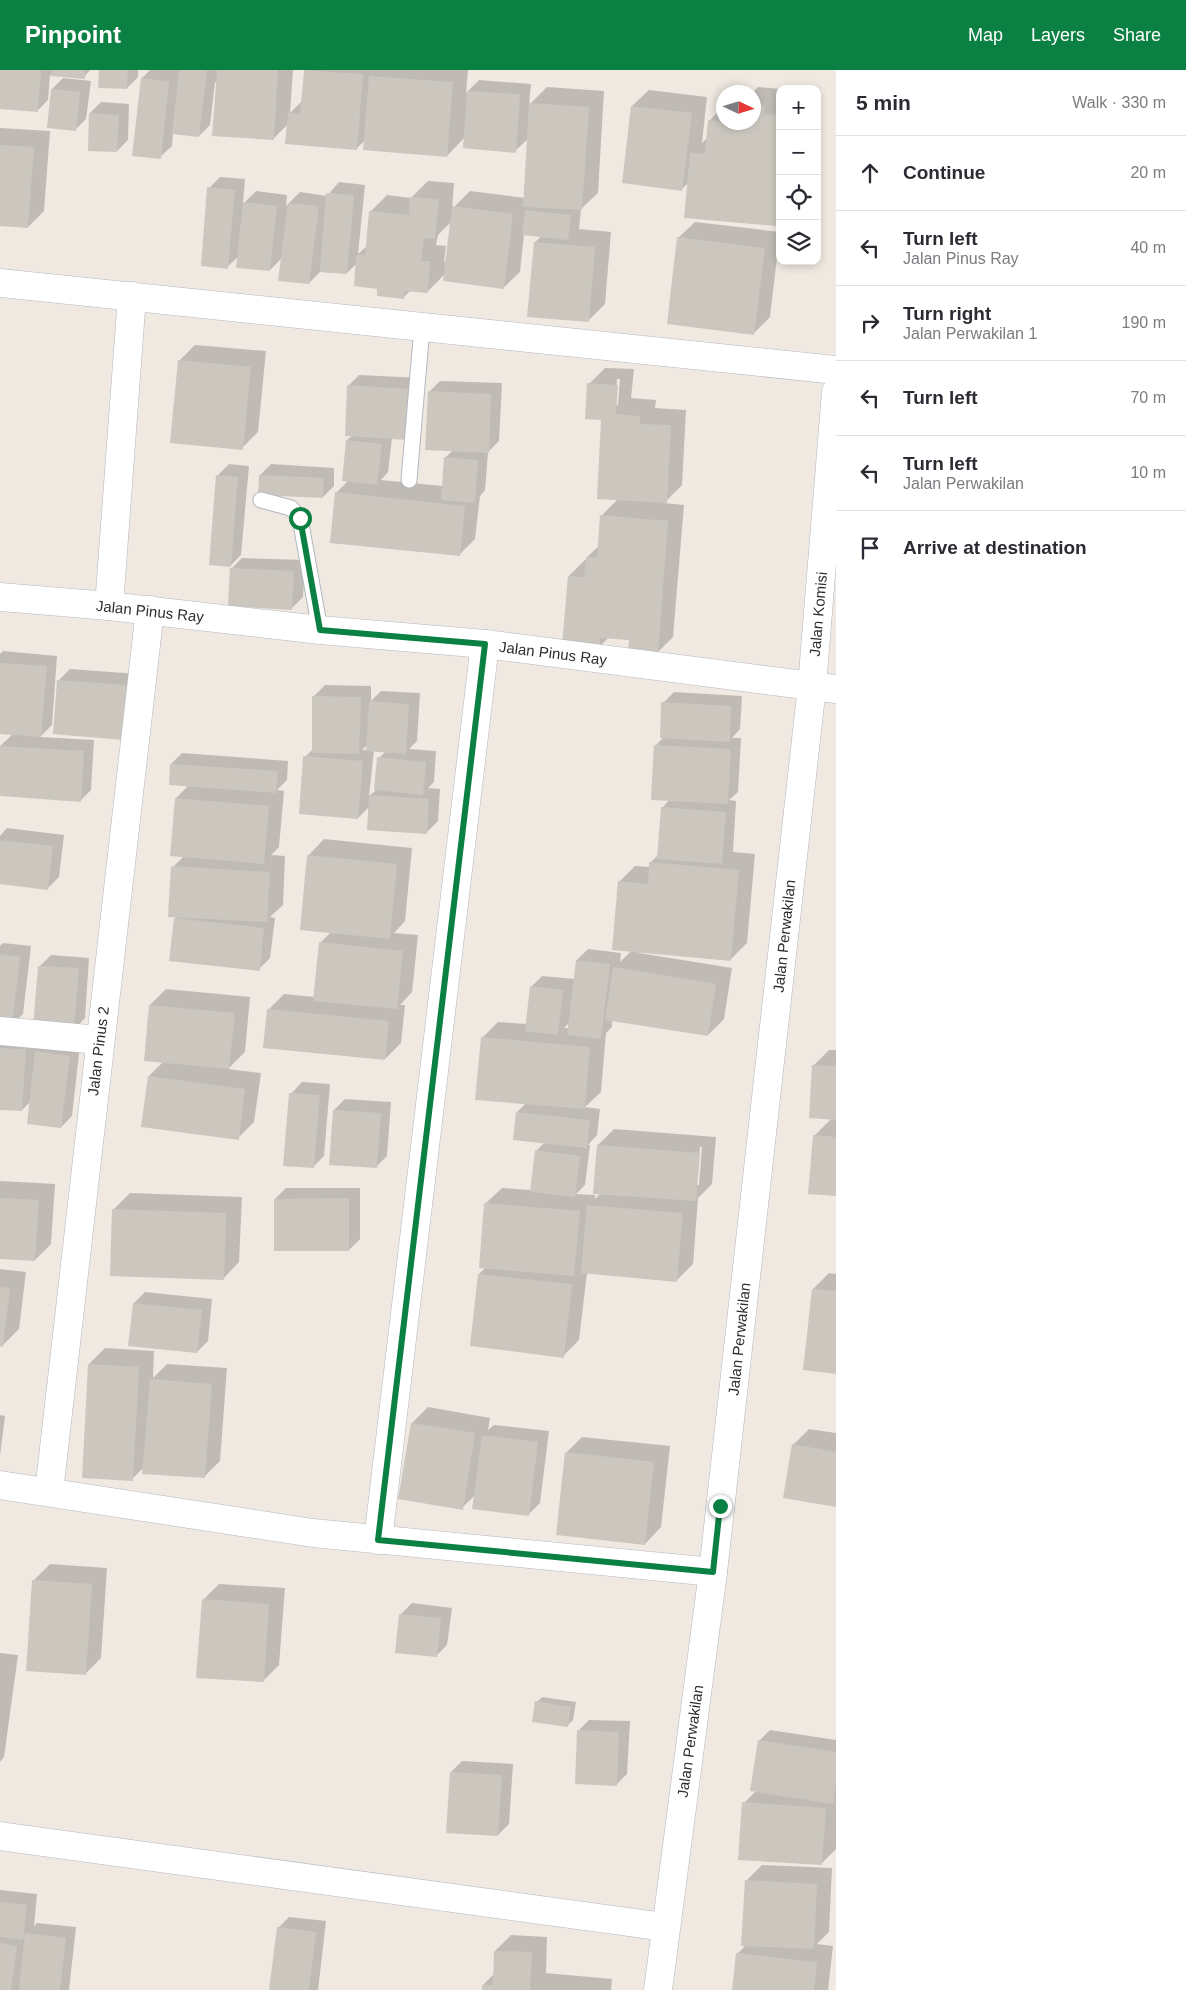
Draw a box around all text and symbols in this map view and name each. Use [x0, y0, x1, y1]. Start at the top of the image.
text: Pinpoint [25, 21, 121, 48]
text: Map [968, 25, 1003, 45]
text: Layers [1031, 25, 1085, 45]
text: Share [1113, 25, 1161, 45]
north arrow [716, 85, 761, 130]
map controls [776, 85, 821, 265]
button: + [776, 85, 821, 130]
text: 5 min [856, 91, 911, 114]
text: Walk · 330 m [1072, 94, 1166, 111]
button: − [776, 130, 821, 175]
icon: ahead [856, 159, 884, 187]
text: Continue [903, 162, 985, 183]
text: 20 m [1130, 164, 1166, 181]
button: locate [776, 175, 821, 220]
button: layers [776, 220, 821, 265]
text: Turn left [903, 228, 978, 249]
icon: left [856, 234, 884, 262]
text: 40 m [1130, 239, 1166, 256]
text: Jalan Pinus Ray [903, 250, 1019, 267]
text: Turn right [903, 303, 991, 324]
icon: right [856, 309, 884, 337]
text: 190 m [1122, 314, 1166, 331]
text: Jalan Perwakilan 1 [903, 325, 1037, 342]
icon: left [856, 384, 884, 412]
text: Turn left [903, 387, 978, 408]
text: 70 m [1130, 389, 1166, 406]
text: Turn left [903, 453, 978, 474]
icon: left [856, 459, 884, 487]
text: 10 m [1130, 464, 1166, 481]
text: Jalan Perwakilan [903, 475, 1024, 492]
route start [289, 507, 312, 530]
icon: arrive [856, 534, 884, 562]
text: Arrive at destination [903, 537, 1087, 558]
street label: Jalan Komisi [806, 571, 830, 657]
street label: Jalan Pinus Ray [95, 597, 205, 625]
street label: Jalan Pinus Ray [498, 638, 608, 668]
street label: Jalan Perwakilan [770, 879, 798, 993]
street label: Jalan Pinus 2 [84, 1005, 112, 1097]
street label: Jalan Perwakilan [725, 1282, 753, 1396]
route end [709, 1495, 732, 1518]
street label: Jalan Perwakilan [674, 1684, 706, 1798]

